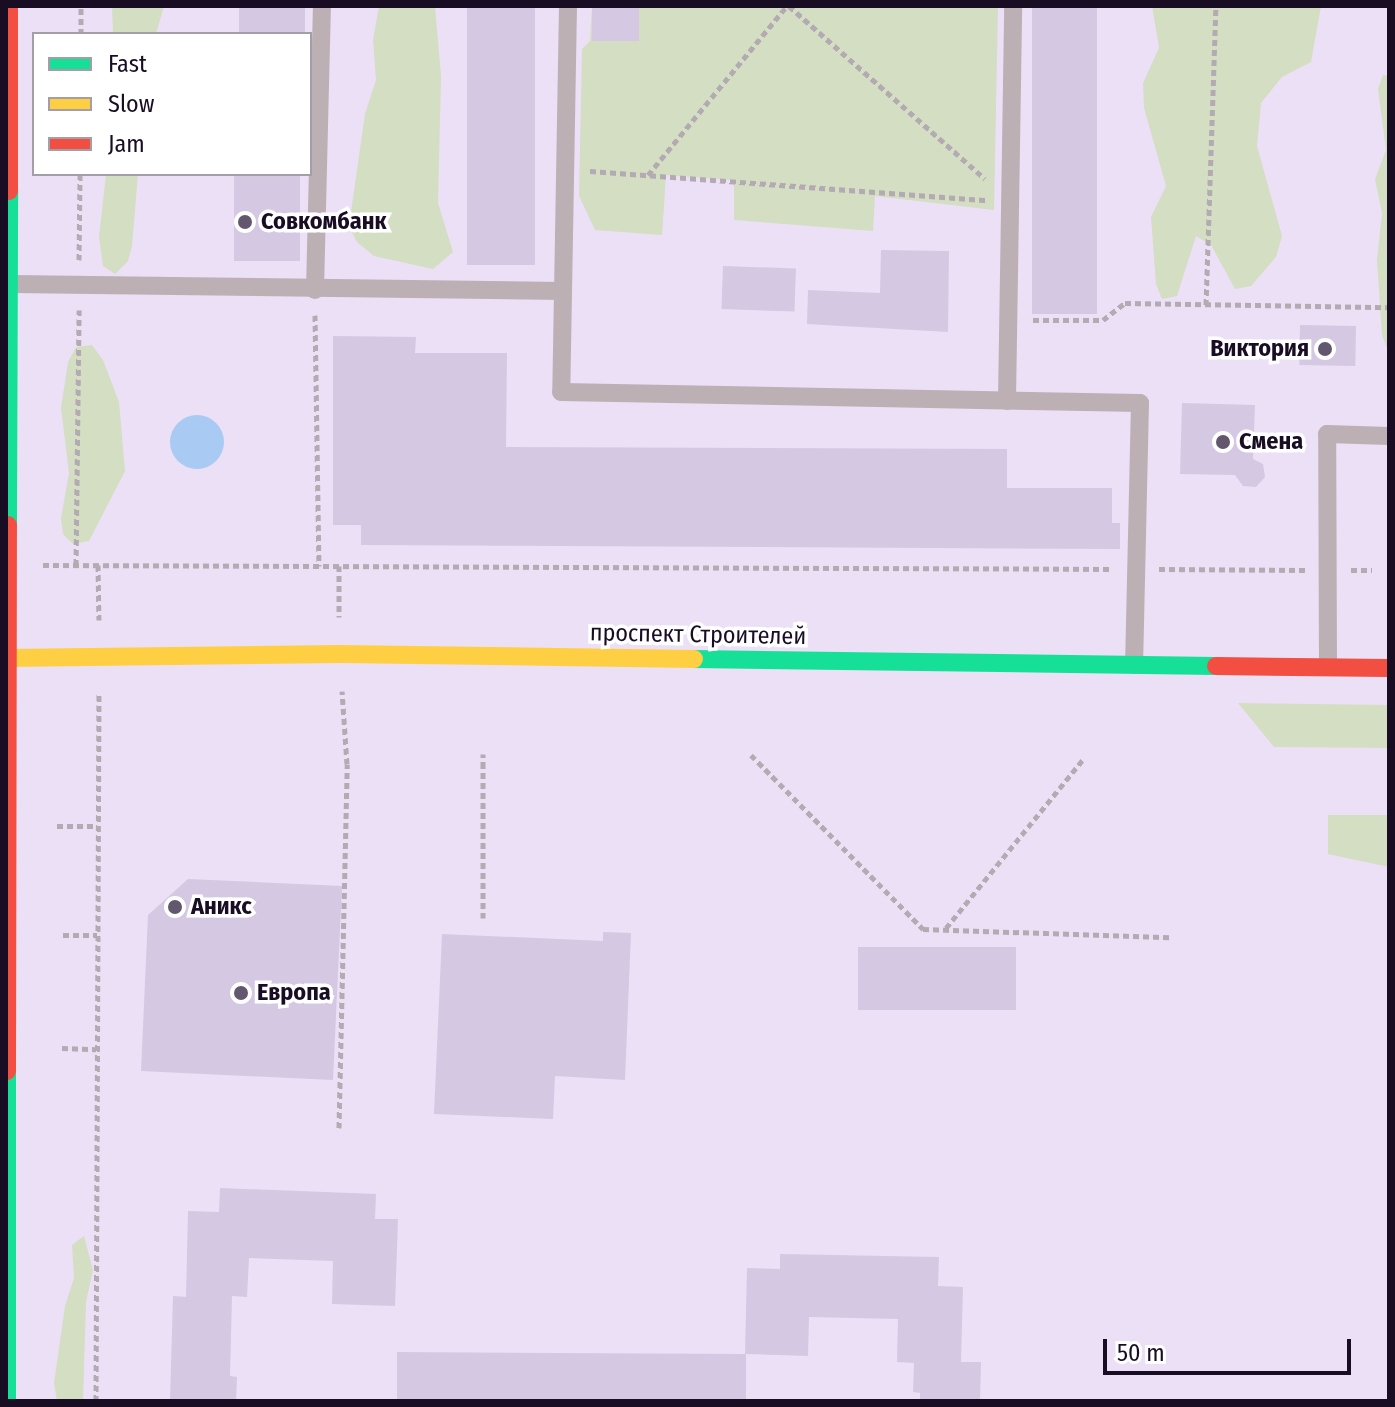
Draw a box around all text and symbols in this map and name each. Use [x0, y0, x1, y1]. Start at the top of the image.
legend [32, 32, 312, 176]
text: Fast [108, 50, 147, 78]
text: Slow [108, 90, 154, 118]
text: Jam [108, 130, 145, 158]
place label: Совкомбанк [261, 208, 386, 236]
marker: Совкомбанк [236, 213, 254, 231]
place label: Виктория [1210, 335, 1309, 363]
marker: Виктория [1316, 340, 1334, 358]
place label: Смена [1239, 428, 1303, 456]
marker: Смена [1214, 433, 1232, 451]
street label: проспект Строителей [590, 619, 806, 651]
place label: Аникс [191, 893, 252, 921]
marker: Аникс [166, 898, 184, 916]
place label: Европа [257, 979, 331, 1007]
marker: Европа [232, 984, 250, 1002]
scale bar [1107, 1323, 1355, 1373]
text: 50 m [1117, 1339, 1165, 1367]

